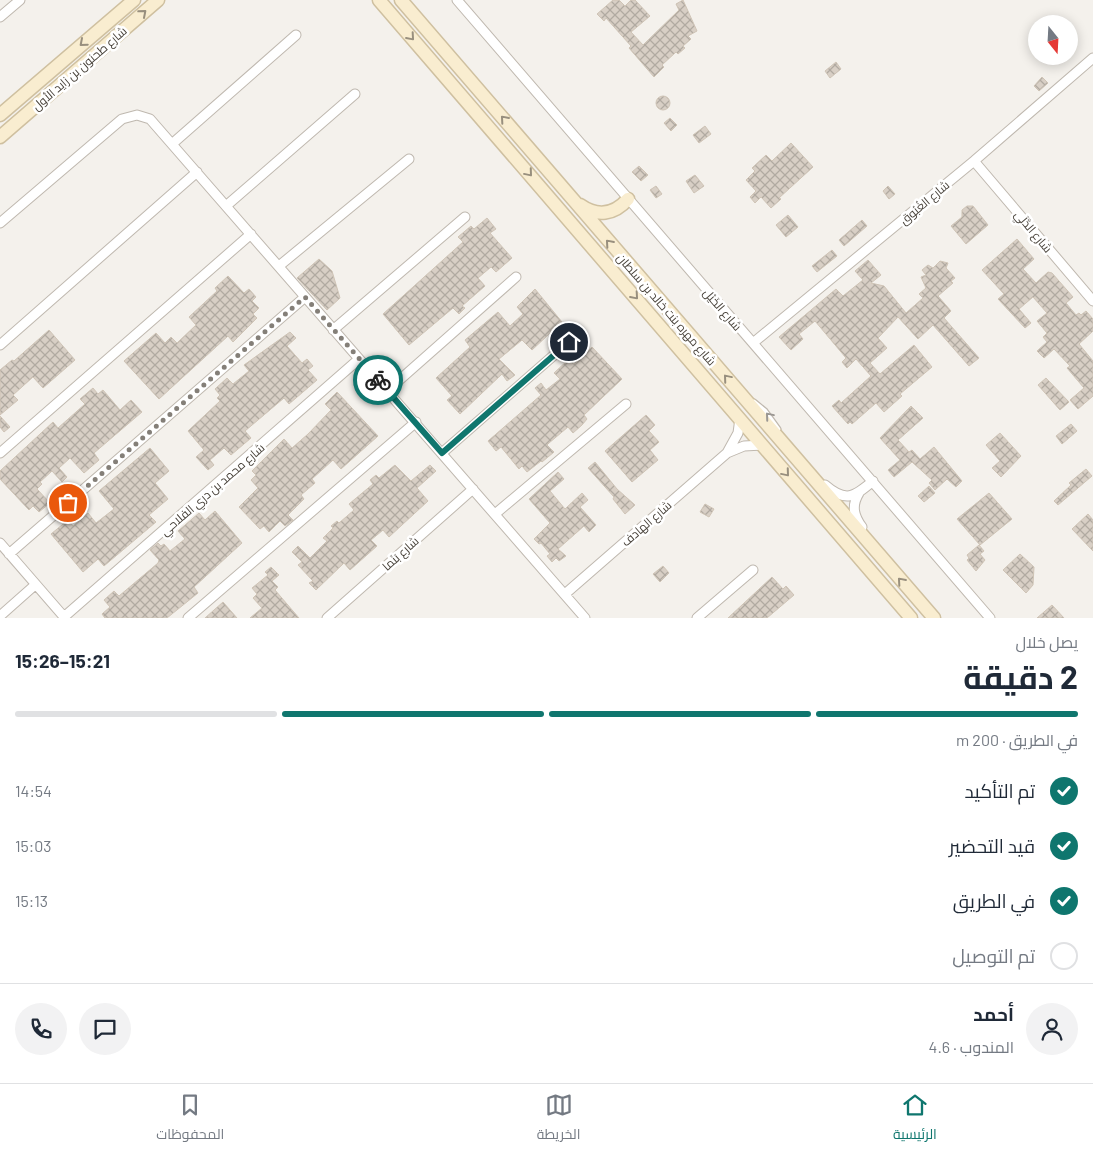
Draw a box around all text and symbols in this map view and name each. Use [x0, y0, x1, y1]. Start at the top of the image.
one-way arrow [137, 10, 146, 19]
north arrow [1028, 15, 1078, 65]
map controls [1028, 15, 1078, 65]
street label: شارع طحنون بن زايد الأول [29, 23, 130, 114]
one-way arrow [405, 31, 414, 40]
one-way arrow [80, 37, 89, 46]
one-way arrow [501, 116, 509, 125]
one-way arrow [523, 167, 531, 176]
street label: شارع الغُبُوق [896, 177, 953, 228]
street label: شارع الدَّلَي [1009, 207, 1056, 258]
one-way arrow [606, 239, 615, 248]
street label: شارع مهره بنت خالد بن سلطان [613, 250, 719, 369]
street label: شارع الخَيْل [699, 285, 745, 334]
one-way arrow [629, 291, 638, 300]
pin [548, 321, 590, 363]
icon: home [555, 328, 583, 356]
courier [353, 355, 403, 405]
icon: bike [364, 366, 392, 394]
one-way arrow [724, 375, 733, 384]
one-way arrow [767, 413, 775, 422]
street label: شارع محمد بن دري الفلاحي [157, 440, 270, 541]
one-way arrow [780, 467, 789, 476]
pin [47, 482, 89, 524]
icon: bag [54, 489, 82, 517]
street label: شارع الهادف [618, 497, 675, 550]
street label: شارع بَنَما [379, 533, 422, 574]
one-way arrow [898, 578, 907, 587]
text: يصل خلال [1015, 632, 1078, 651]
text: 15:21–15:26 [15, 649, 110, 672]
text: 2 دقيقة [963, 657, 1078, 695]
text: في الطريق · 200 m [956, 730, 1078, 749]
icon: check [1050, 777, 1078, 805]
text: تم التأكيد [964, 779, 1035, 802]
text: 14:54 [15, 781, 52, 800]
icon: check [1050, 832, 1078, 860]
text: قيد التحضير [949, 834, 1035, 857]
text: 15:03 [15, 836, 52, 855]
icon: check [1050, 887, 1078, 915]
text: في الطريق [953, 889, 1035, 912]
text: 15:13 [15, 891, 48, 910]
text: تم التوصيل [952, 944, 1035, 967]
text: أحمد [973, 1002, 1014, 1025]
button: phone [15, 1003, 67, 1055]
button: chat [79, 1003, 131, 1055]
button: person [1026, 1003, 1078, 1055]
text: المندوب · 4.6 [929, 1037, 1014, 1056]
tab: المحفوظات [156, 1091, 224, 1147]
tab: الخريطة [537, 1091, 580, 1147]
tab: الرئيسية [893, 1091, 937, 1147]

